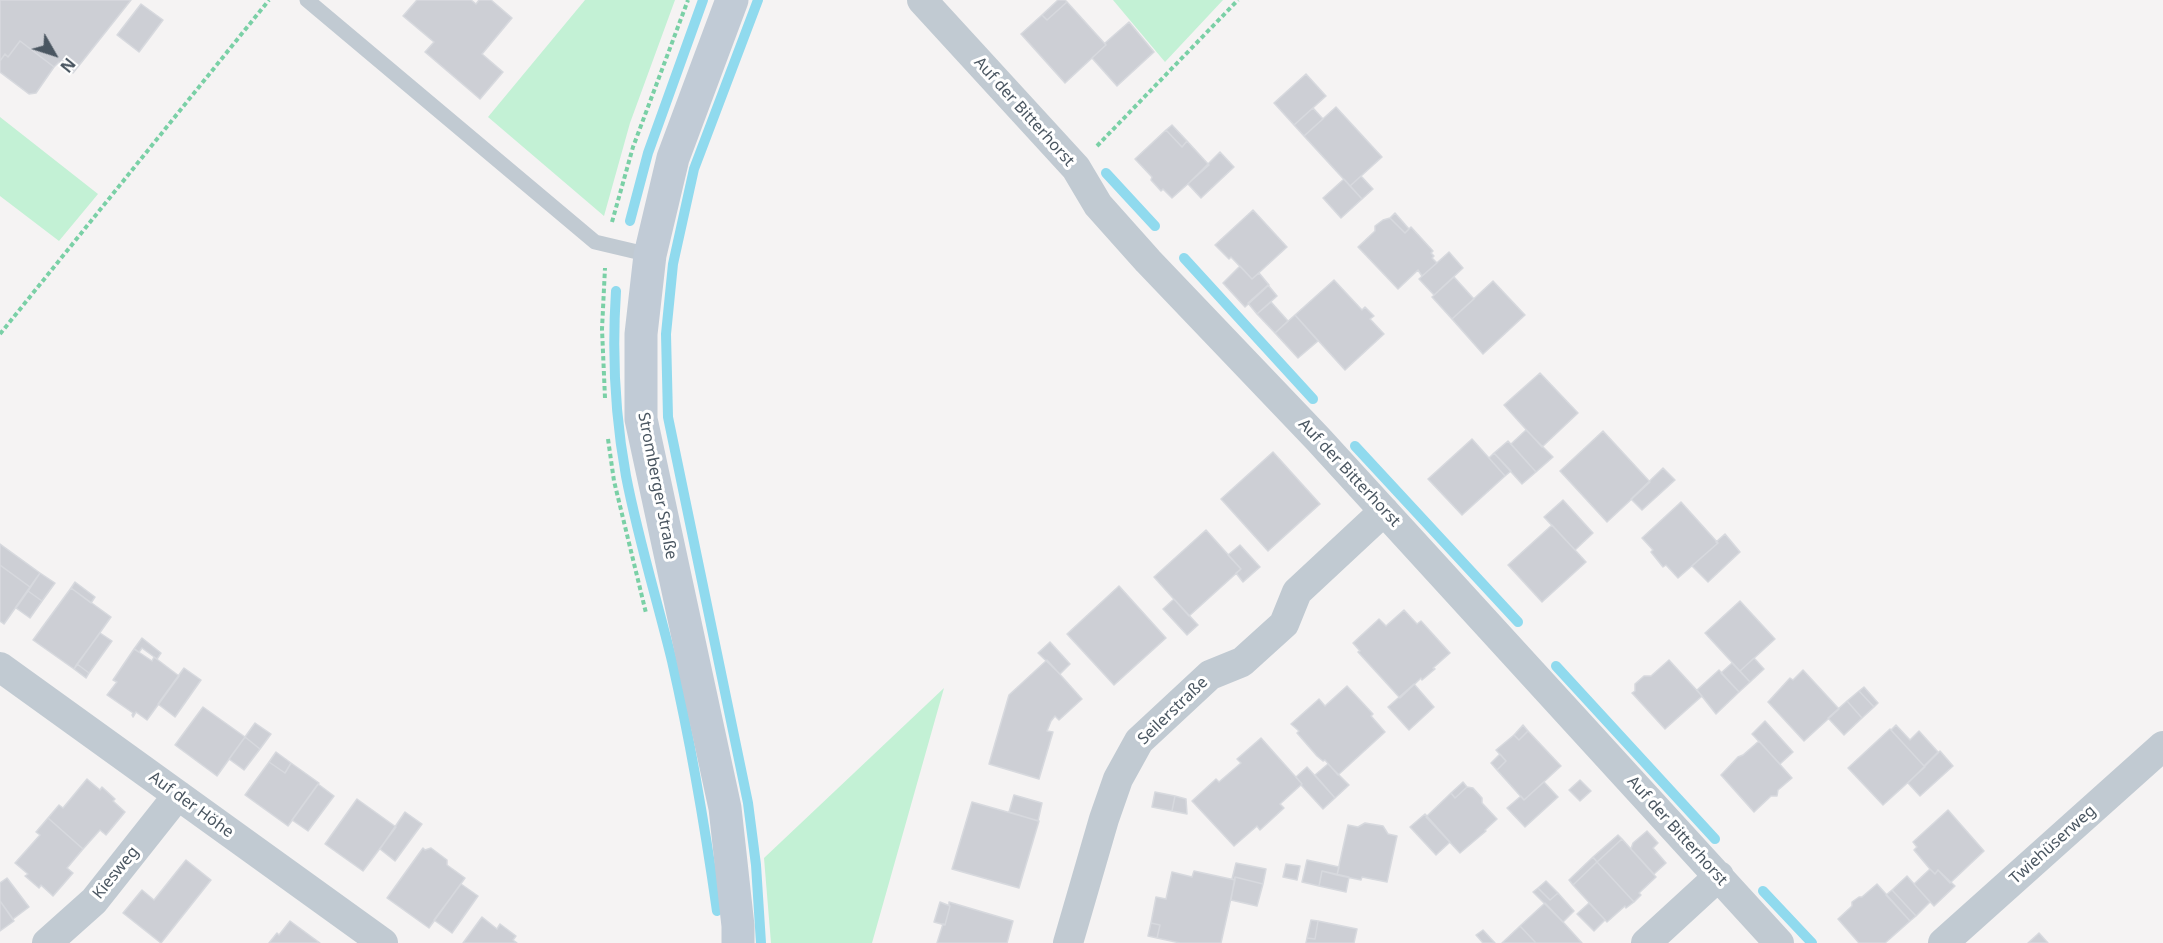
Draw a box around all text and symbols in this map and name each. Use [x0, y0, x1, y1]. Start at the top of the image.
north arrow [24, 24, 84, 84]
text: N [55, 53, 81, 77]
street label: Auf der Bitterhorst [970, 53, 1078, 171]
street label: Stromberger Straße [633, 411, 681, 561]
street label: Auf der Bitterhorst [1294, 415, 1404, 531]
street label: Seilerstraße [1134, 673, 1212, 749]
street label: Auf der Höhe [145, 768, 237, 842]
street label: Auf der Bitterhorst [1623, 772, 1731, 890]
street label: Twiehüserweg [2006, 801, 2100, 889]
street label: Kiesweg [89, 843, 143, 903]

